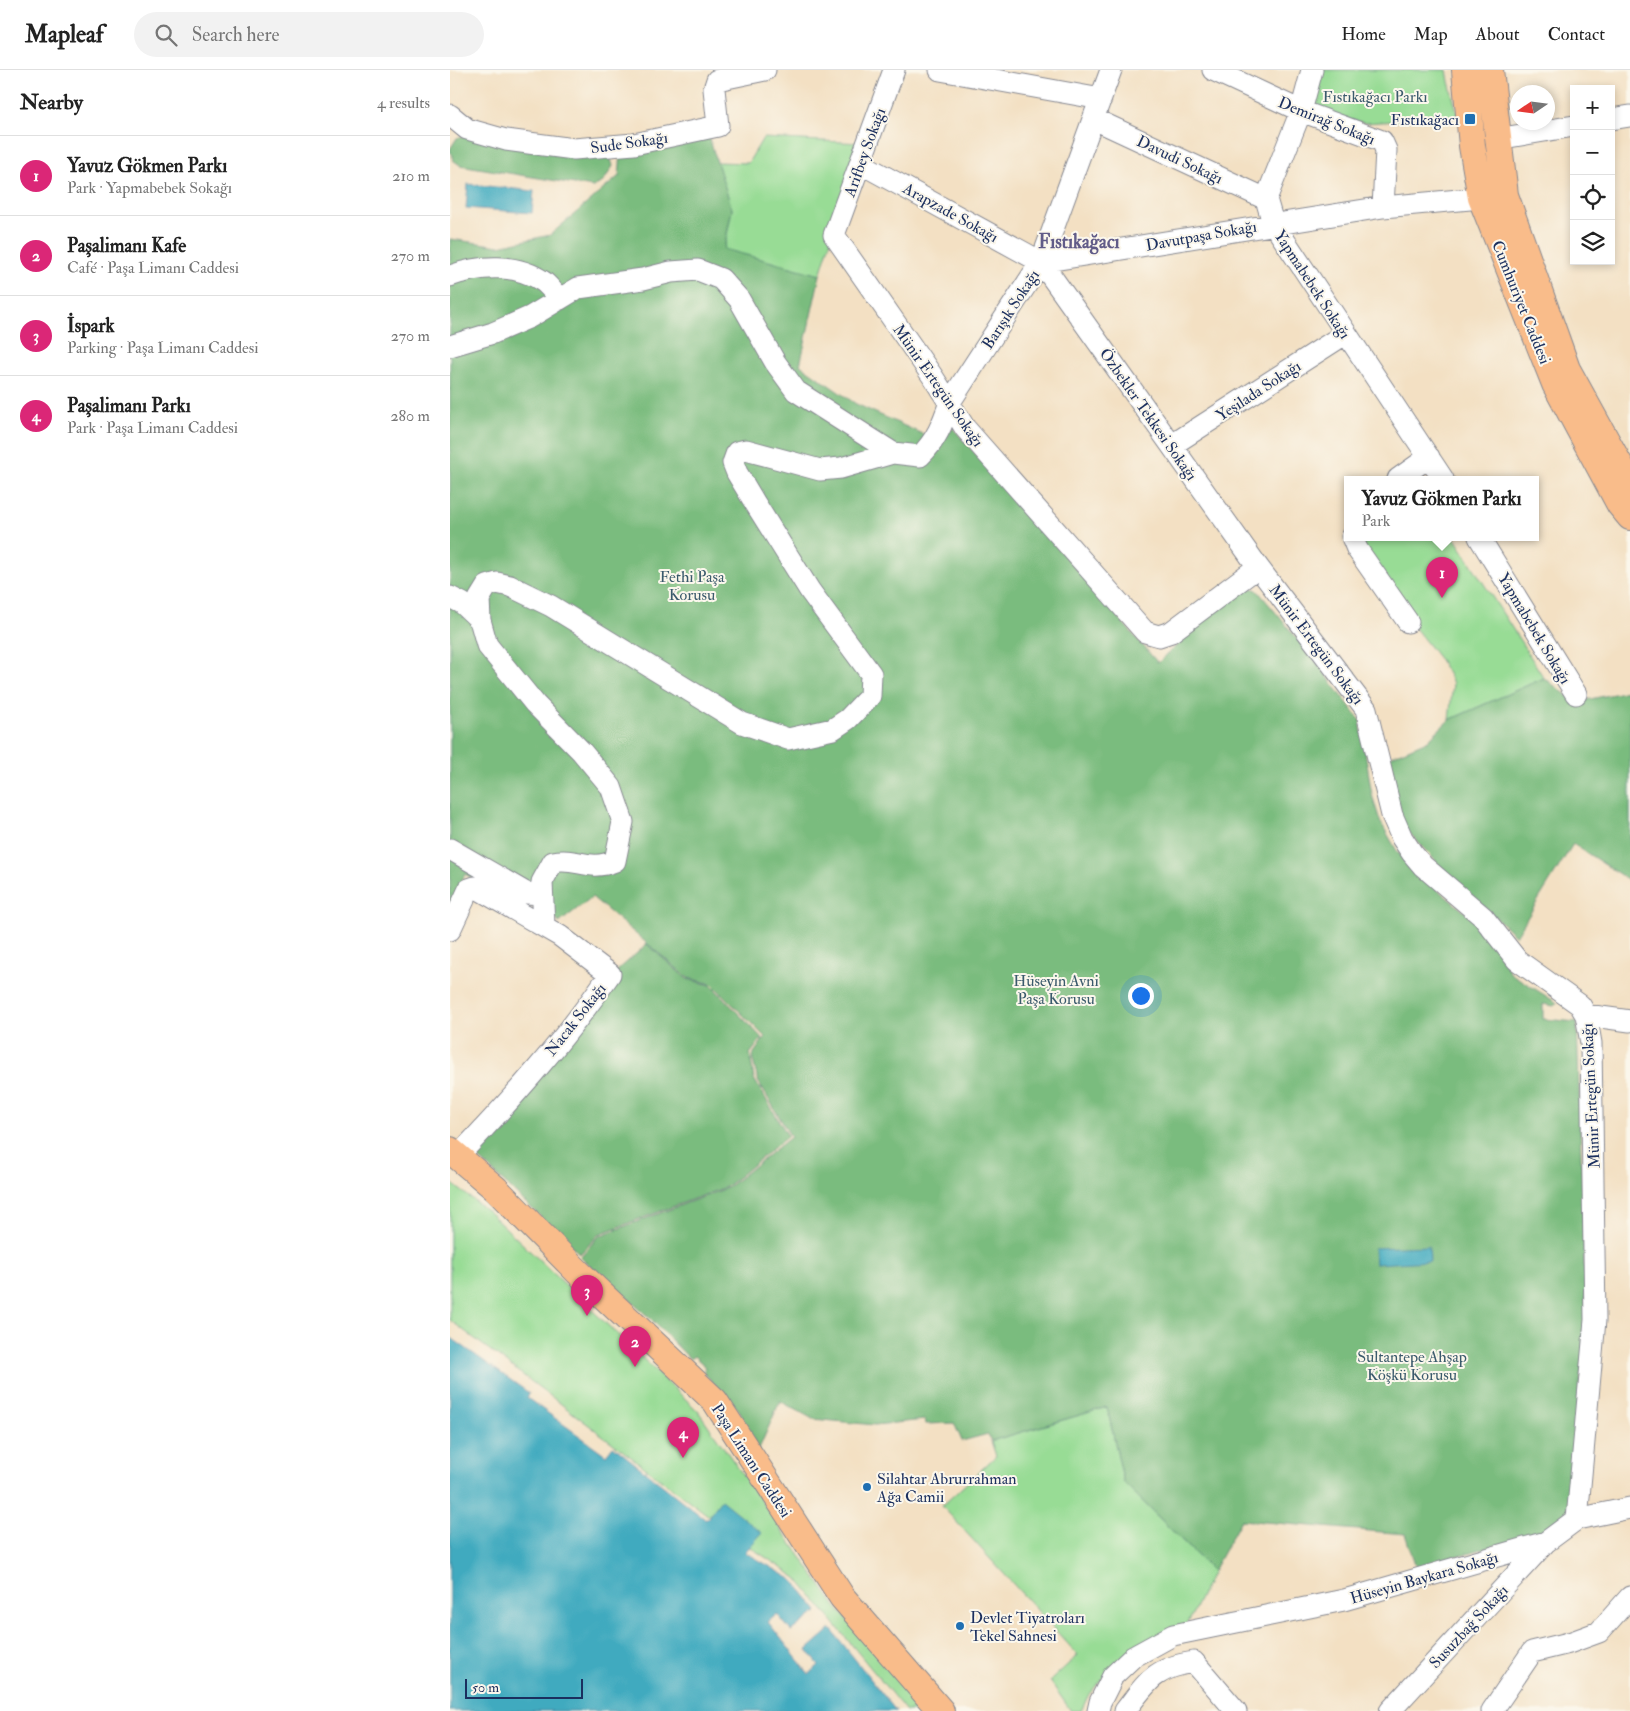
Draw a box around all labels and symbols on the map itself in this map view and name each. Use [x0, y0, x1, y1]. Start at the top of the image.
north arrow [1510, 85, 1555, 130]
park label: Fıstıkağacı Parkı [1322, 87, 1428, 107]
street label: Demirağ Sokağı [1275, 92, 1378, 149]
street label: Arifbey Sokağı [839, 105, 890, 201]
place label: Fıstıkağacı [1391, 110, 1459, 130]
marker: Fıstıkağacı [1463, 112, 1477, 126]
street label: Sude Sokağı [589, 128, 669, 158]
street label: Davudi Sokağı [1133, 131, 1226, 189]
street label: Arapzade Sokağı [898, 178, 1002, 248]
street label: Davutpaşa Sokağı [1144, 216, 1258, 257]
street label: Yapmabebek Sokağı [1269, 226, 1355, 343]
district label: Fıstıkağacı [1038, 230, 1120, 255]
street label: Cumhuriyet Caddesi [1487, 238, 1555, 367]
street label: Barışık Sokağı [978, 266, 1044, 353]
street label: Münir Ertegün Sokağı [888, 320, 988, 451]
street label: Özbekler Tekkesi Sokağı [1095, 344, 1201, 485]
street label: Yeşilada Sokağı [1212, 356, 1305, 426]
pin: 1 [1426, 557, 1458, 598]
park label: Fethi Paşa Korusu [659, 567, 725, 605]
street label: Yapmabebek Sokağı [1492, 569, 1575, 688]
street label: Münir Ertegün Sokağı [1264, 581, 1368, 709]
park label: Hüseyin Avni Paşa Korusu [1013, 971, 1099, 1009]
street label: Nacak Sokağı [541, 979, 611, 1060]
your location [1128, 983, 1154, 1009]
street label: Münir Ertegün Sokağı [1577, 1023, 1605, 1169]
pin: 3 [571, 1275, 603, 1316]
pin: 2 [619, 1326, 651, 1367]
park label: Sultantepe Ahşap Köşkü Korusu [1357, 1347, 1467, 1385]
street label: Paşa Limanı Caddesi [707, 1400, 796, 1521]
pin: 4 [667, 1417, 699, 1458]
place label: Silahtar Abrurrahman Ağa Camii [876, 1469, 1017, 1507]
marker: Silahtar Abrurrahman Ağa Camii [861, 1481, 873, 1493]
street label: Hüseyin Baykara Sokağı [1348, 1547, 1501, 1609]
street label: Susuzbağ Sokağı [1425, 1581, 1513, 1673]
place label: Devlet Tiyatroları Tekel Sahnesi [970, 1608, 1085, 1646]
marker: Devlet Tiyatroları Tekel Sahnesi [954, 1620, 966, 1632]
scale bar [465, 1676, 582, 1699]

